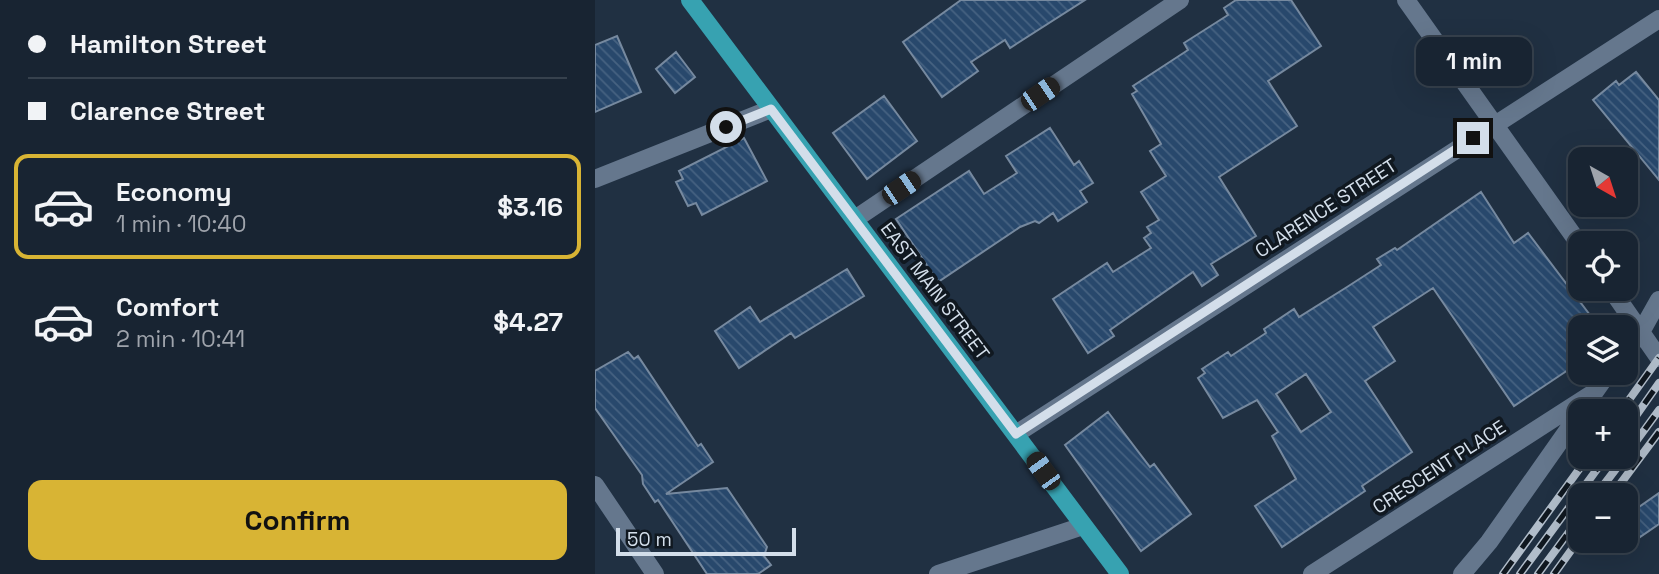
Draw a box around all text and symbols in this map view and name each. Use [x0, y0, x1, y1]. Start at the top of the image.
text: Hamilton Street [70, 27, 267, 61]
callout: 1 min [1415, 37, 1531, 86]
text: 1 min [1446, 46, 1502, 76]
car [1017, 74, 1064, 114]
text: Clarence Street [70, 94, 265, 128]
route start [710, 111, 742, 143]
route end [1457, 122, 1489, 154]
north arrow [1568, 147, 1638, 217]
map controls [1568, 147, 1638, 553]
street label: CLARENCE STREET [1250, 153, 1402, 263]
car [878, 168, 925, 208]
icon: car [32, 175, 95, 238]
text: Economy [116, 175, 232, 209]
text: $3.16 [497, 190, 563, 224]
text: 1 min · 10:40 [116, 209, 246, 239]
street label: EAST MAIN STREET [875, 217, 995, 365]
button: locate [1568, 231, 1638, 301]
icon: car [32, 290, 95, 353]
text: Comfort [116, 290, 219, 324]
text: $4.27 [493, 305, 563, 339]
button: layers [1568, 315, 1638, 385]
text: 2 min · 10:41 [116, 324, 245, 354]
button: + [1568, 399, 1638, 469]
street label: CRESCENT PLACE [1368, 415, 1510, 519]
car [1023, 448, 1064, 494]
button: Confirm [28, 480, 567, 560]
button: − [1568, 483, 1638, 553]
scale bar [616, 525, 796, 557]
text: 50 m [627, 527, 672, 552]

